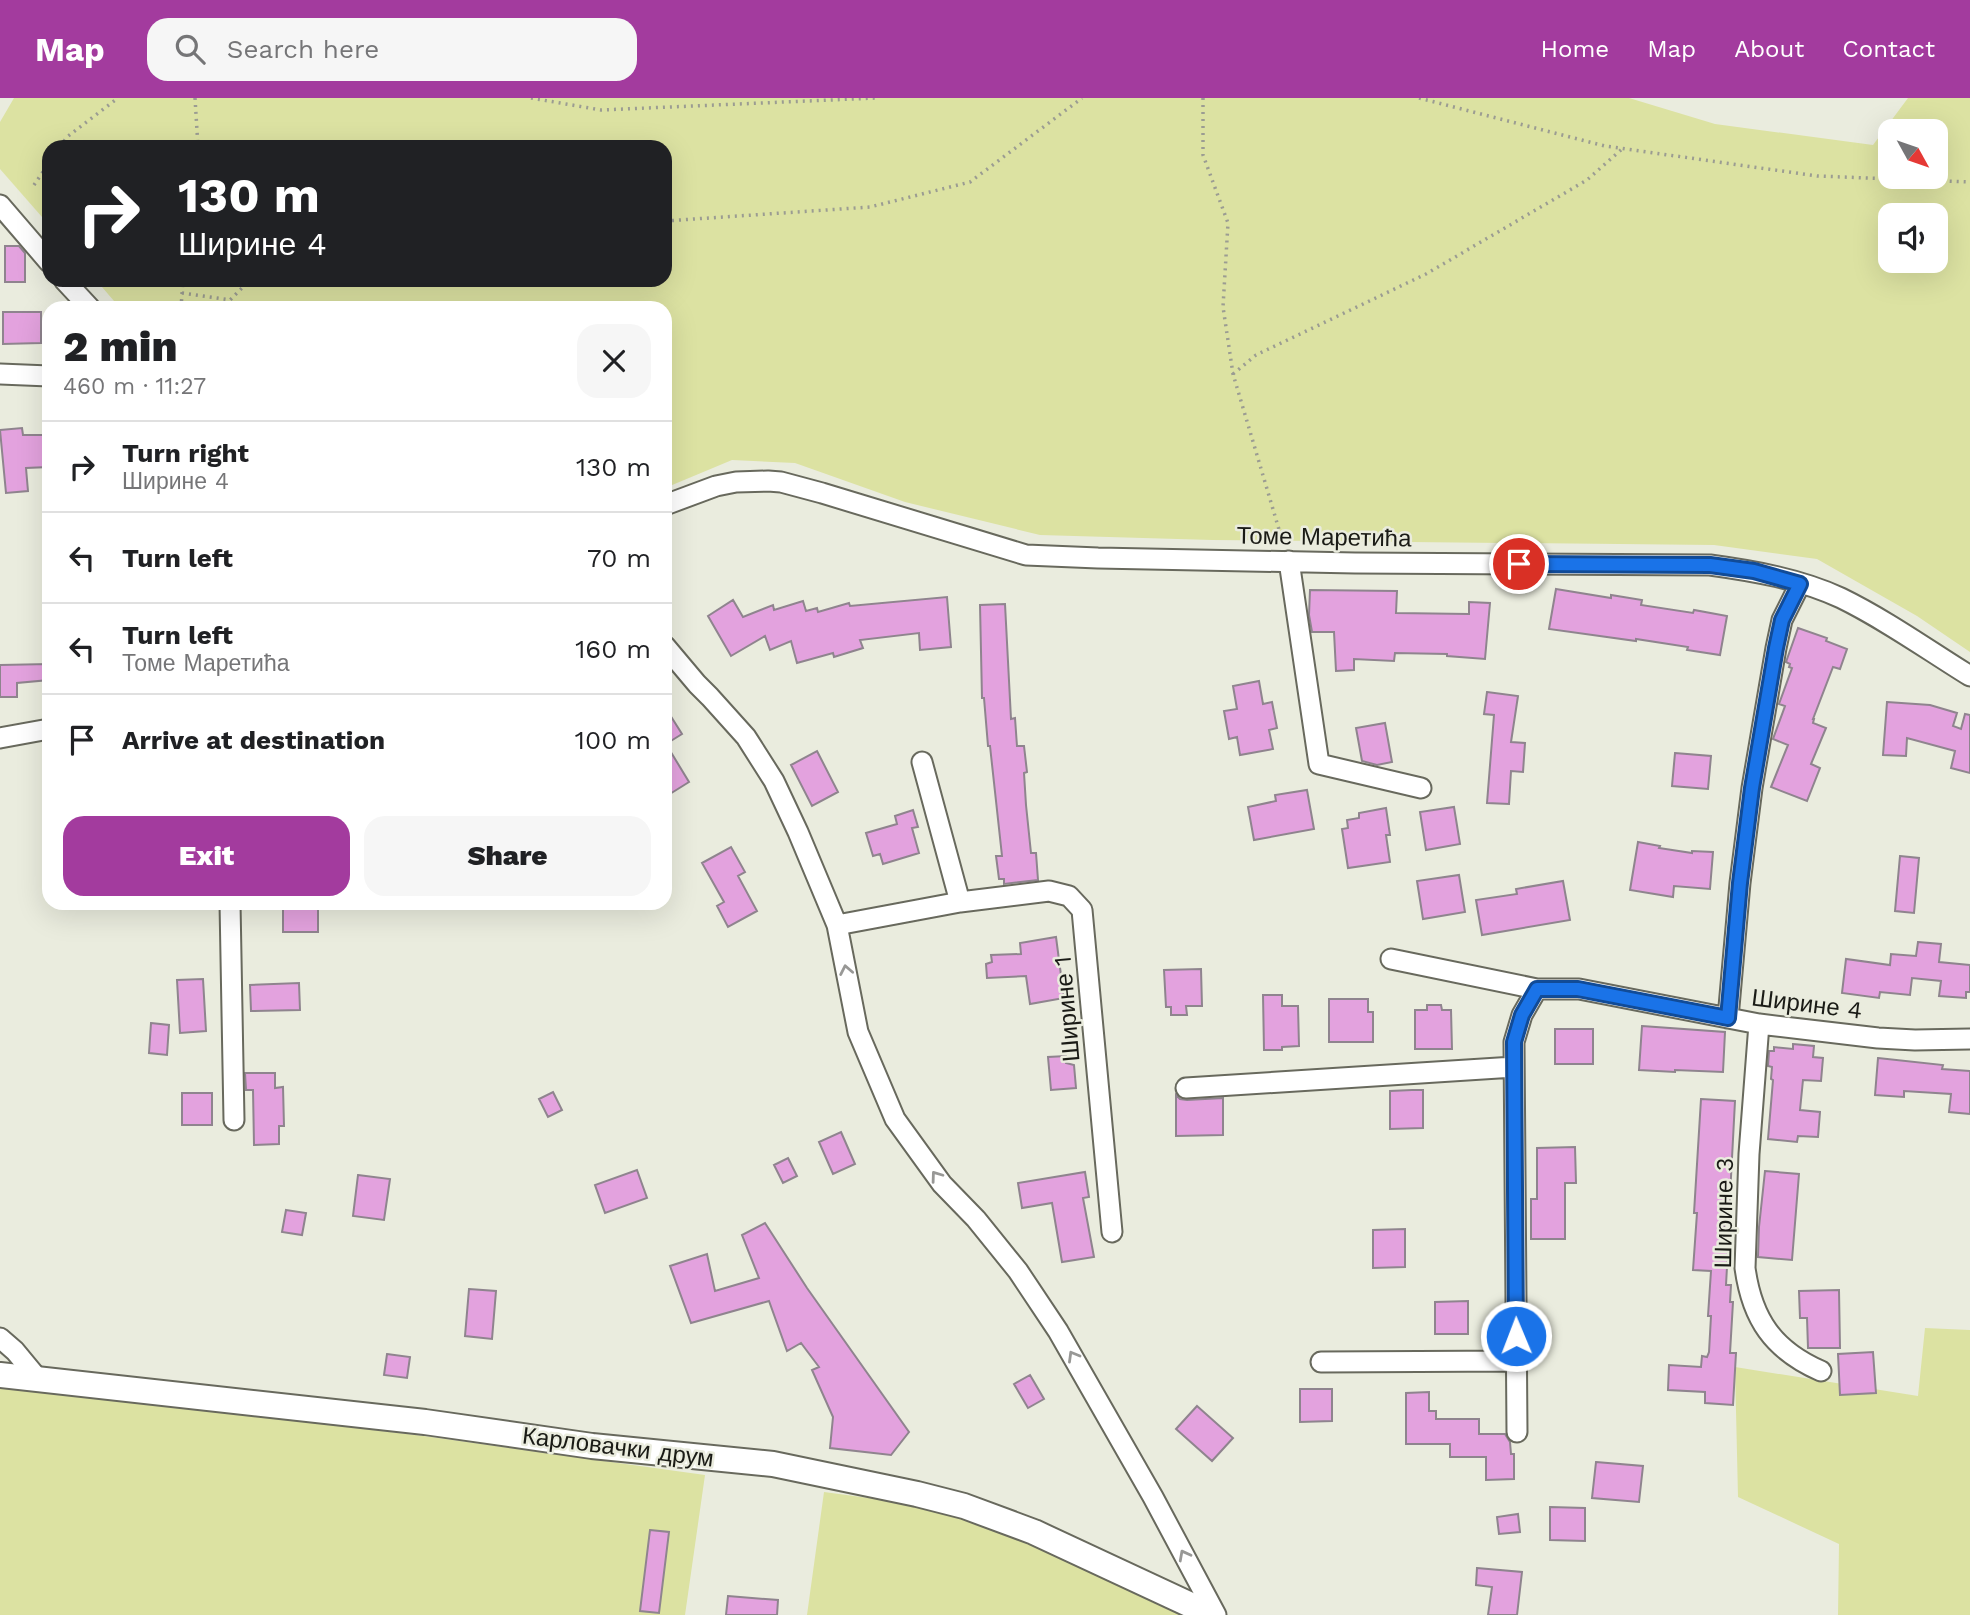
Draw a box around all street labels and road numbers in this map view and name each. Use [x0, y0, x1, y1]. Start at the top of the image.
street label: Томе Маретића [1236, 521, 1412, 553]
street label: Ширине 1 [1048, 955, 1086, 1063]
street label: Ширине 4 [1750, 983, 1864, 1025]
street label: Ширине 3 [1709, 1157, 1739, 1269]
street label: Карловачки друм [521, 1421, 715, 1473]

